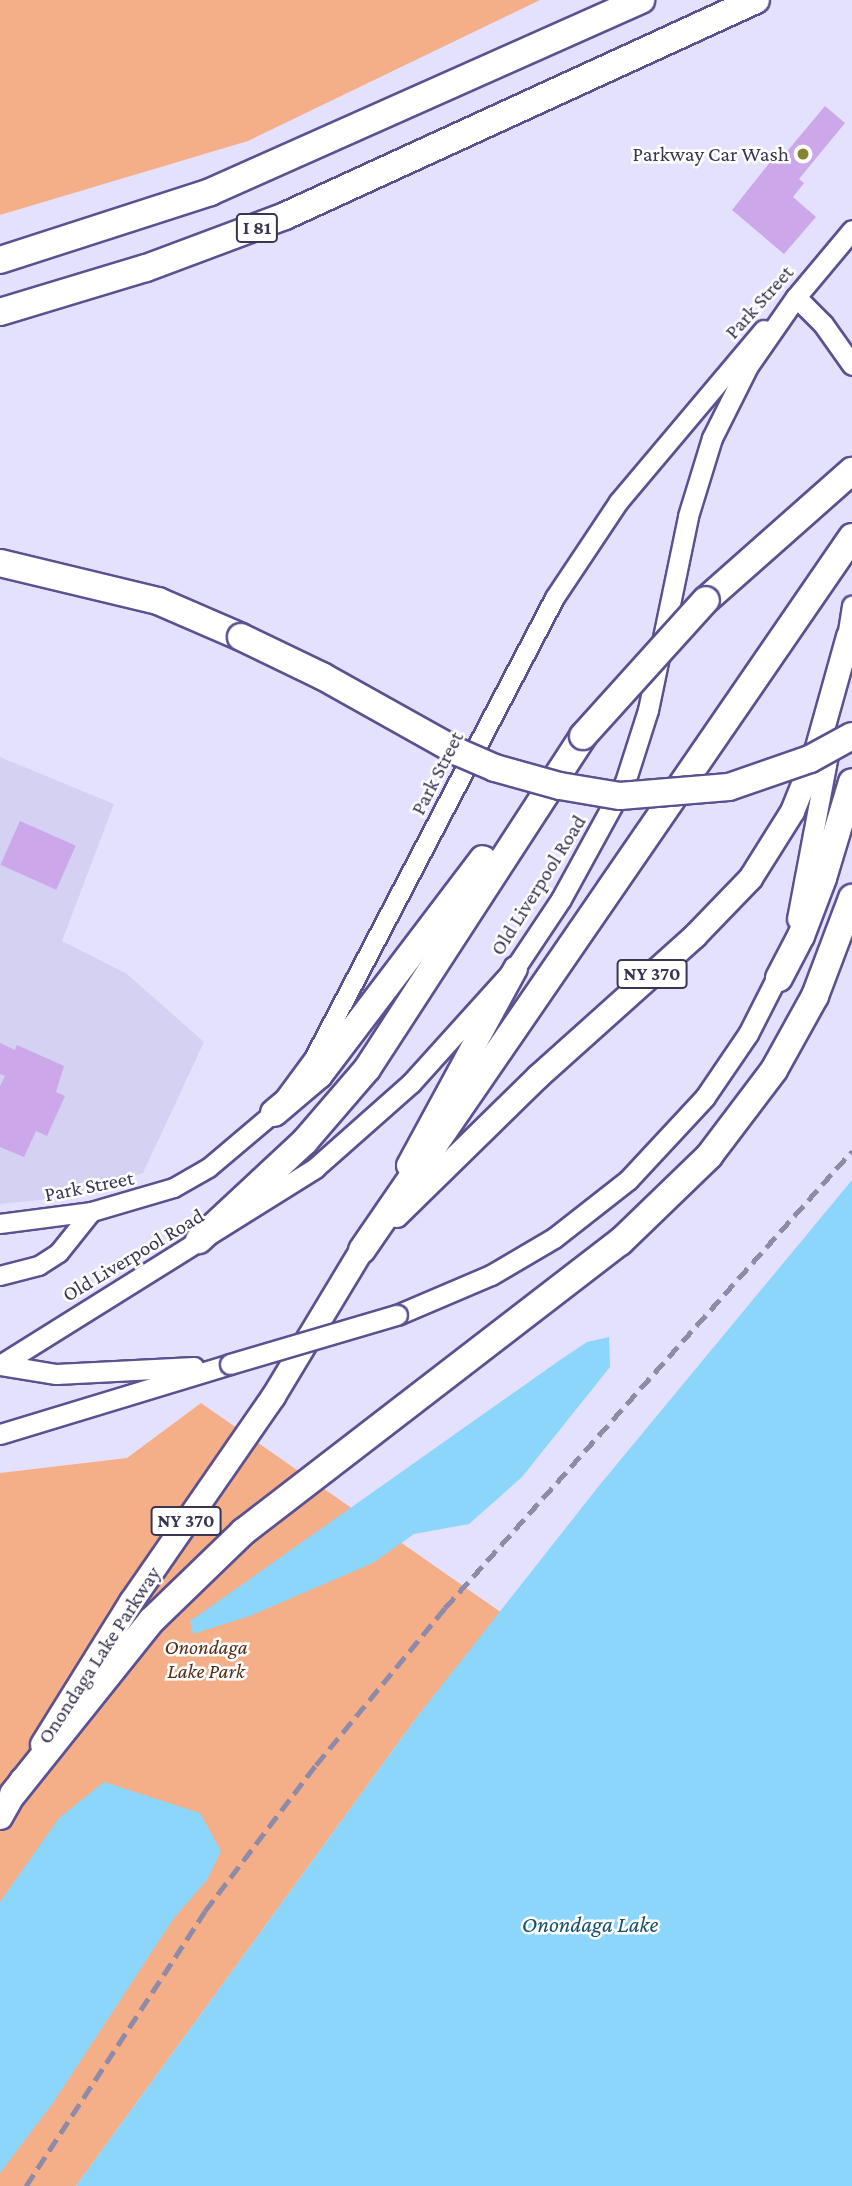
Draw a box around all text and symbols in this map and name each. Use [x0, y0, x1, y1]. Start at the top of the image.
place label: Parkway Car Wash [633, 141, 789, 167]
marker: Parkway Car Wash [795, 146, 811, 162]
road number: I 81 [234, 212, 280, 244]
street label: Park Street [719, 260, 799, 344]
street label: Park Street [405, 727, 469, 819]
street label: Old Liverpool Road [485, 810, 591, 960]
road number: NY 370 [615, 958, 689, 990]
street label: Park Street [42, 1165, 136, 1207]
street label: Old Liverpool Road [58, 1203, 208, 1307]
road number: NY 370 [149, 1506, 223, 1536]
street label: Onondaga Lake Parkway [32, 1562, 166, 1748]
park label: Onondaga Lake Park [164, 1634, 248, 1684]
water label: Onondaga Lake [522, 1910, 658, 1938]

